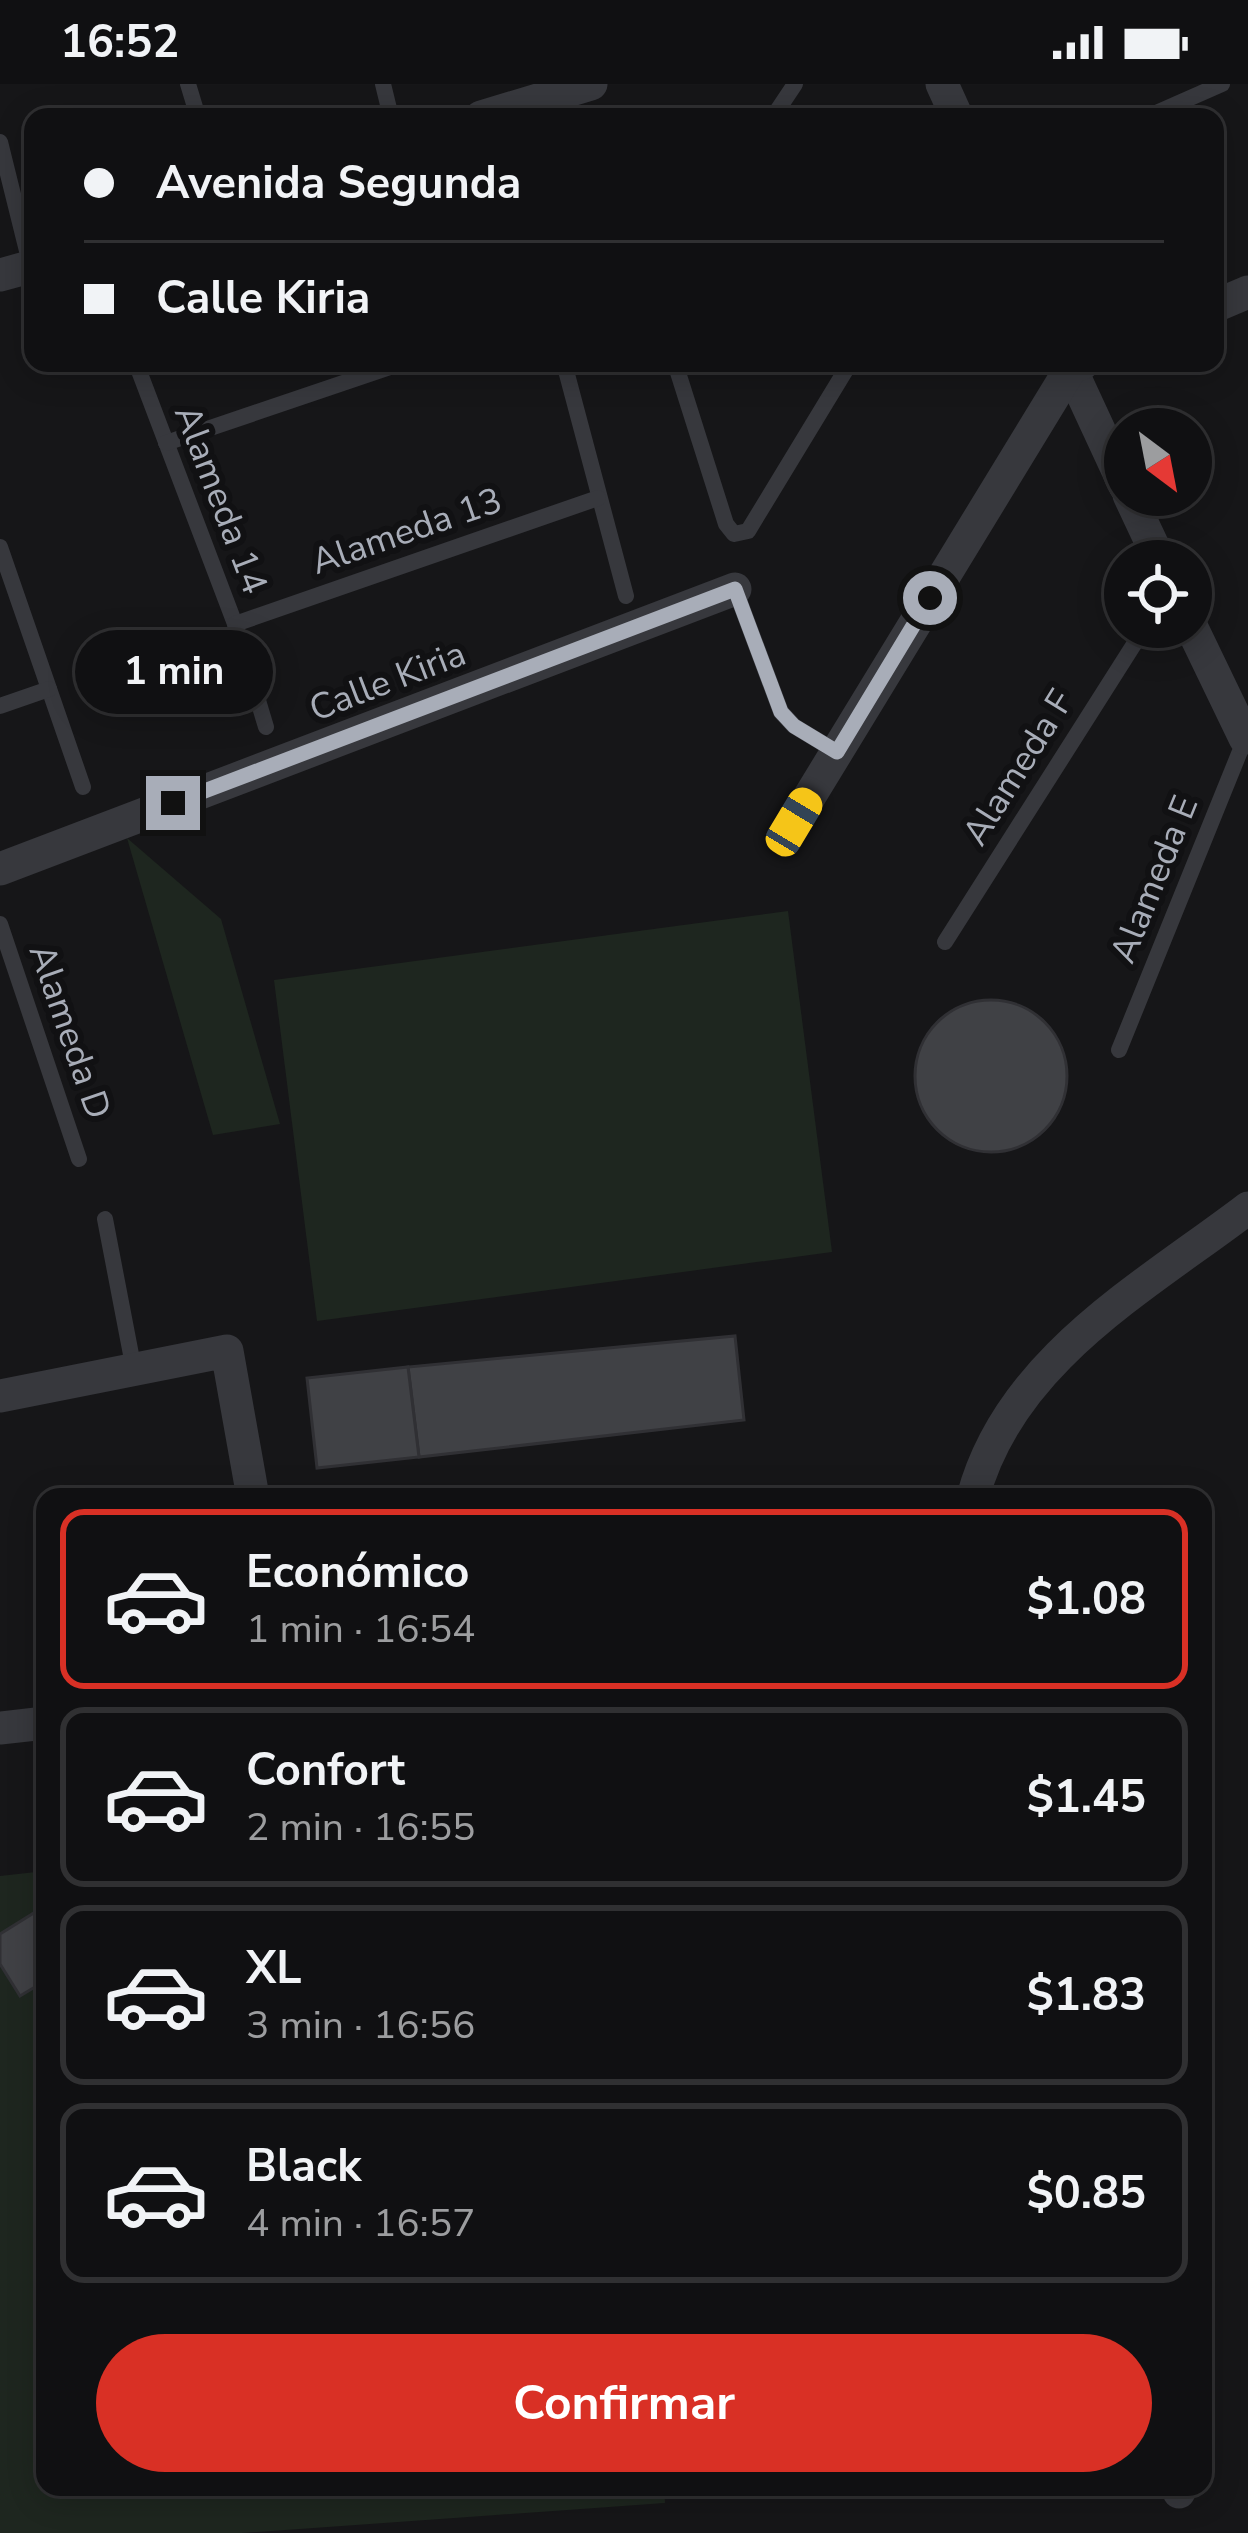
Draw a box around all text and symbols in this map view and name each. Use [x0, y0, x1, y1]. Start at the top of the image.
text: 16:52 [60, 12, 179, 73]
text: Avenida Segunda [156, 153, 521, 214]
text: Calle Kiria [156, 268, 370, 329]
street label: Alameda 14 [162, 398, 279, 601]
north arrow [1104, 408, 1212, 516]
map controls [1104, 408, 1212, 648]
street label: Alameda 13 [305, 476, 508, 587]
button: locate [1104, 540, 1212, 648]
route start [903, 571, 957, 625]
callout: 1 min [74, 629, 272, 713]
street label: Calle Kiria [302, 629, 473, 734]
text: 1 min [124, 645, 224, 698]
street label: Alameda F [951, 681, 1085, 855]
route end [146, 776, 200, 830]
car [760, 782, 828, 862]
street label: Alameda E [1099, 789, 1210, 970]
street label: Alameda D [17, 937, 122, 1125]
text: Económico [246, 1542, 469, 1603]
icon: car [102, 1545, 210, 1653]
text: $1.08 [1027, 1569, 1146, 1630]
text: 1 min · 16:54 [246, 1603, 475, 1656]
text: Confort [246, 1740, 405, 1801]
icon: car [102, 1743, 210, 1851]
text: $1.45 [1027, 1767, 1146, 1828]
text: 2 min · 16:55 [246, 1801, 475, 1854]
text: XL [246, 1938, 302, 1999]
icon: car [102, 1941, 210, 2049]
text: $1.83 [1027, 1965, 1146, 2026]
text: 3 min · 16:56 [246, 1999, 475, 2052]
text: Black [246, 2136, 361, 2197]
icon: car [102, 2139, 210, 2247]
text: $0.85 [1027, 2163, 1146, 2224]
text: 4 min · 16:57 [246, 2197, 475, 2250]
button: Confirmar [96, 2334, 1152, 2472]

